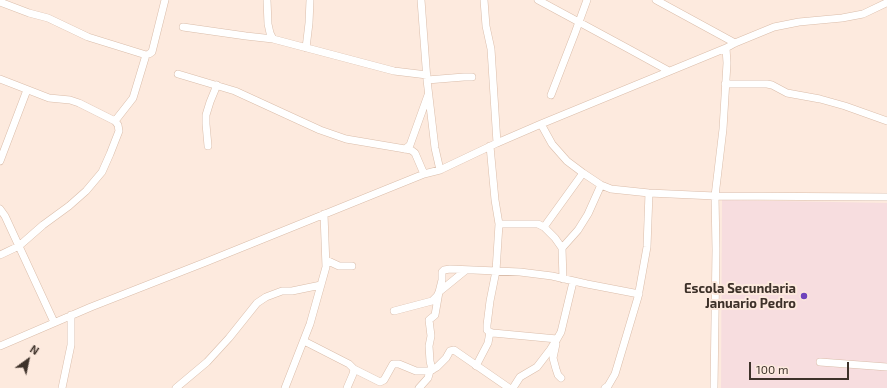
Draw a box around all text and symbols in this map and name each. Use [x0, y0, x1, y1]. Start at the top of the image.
place label: Escola Secundaria Januario Pedro [684, 281, 796, 312]
marker: Escola Secundaria Januario Pedro [799, 291, 809, 301]
north arrow [8, 340, 48, 380]
text: N [28, 342, 42, 357]
scale bar [751, 354, 851, 380]
text: 100 m [756, 362, 788, 376]

